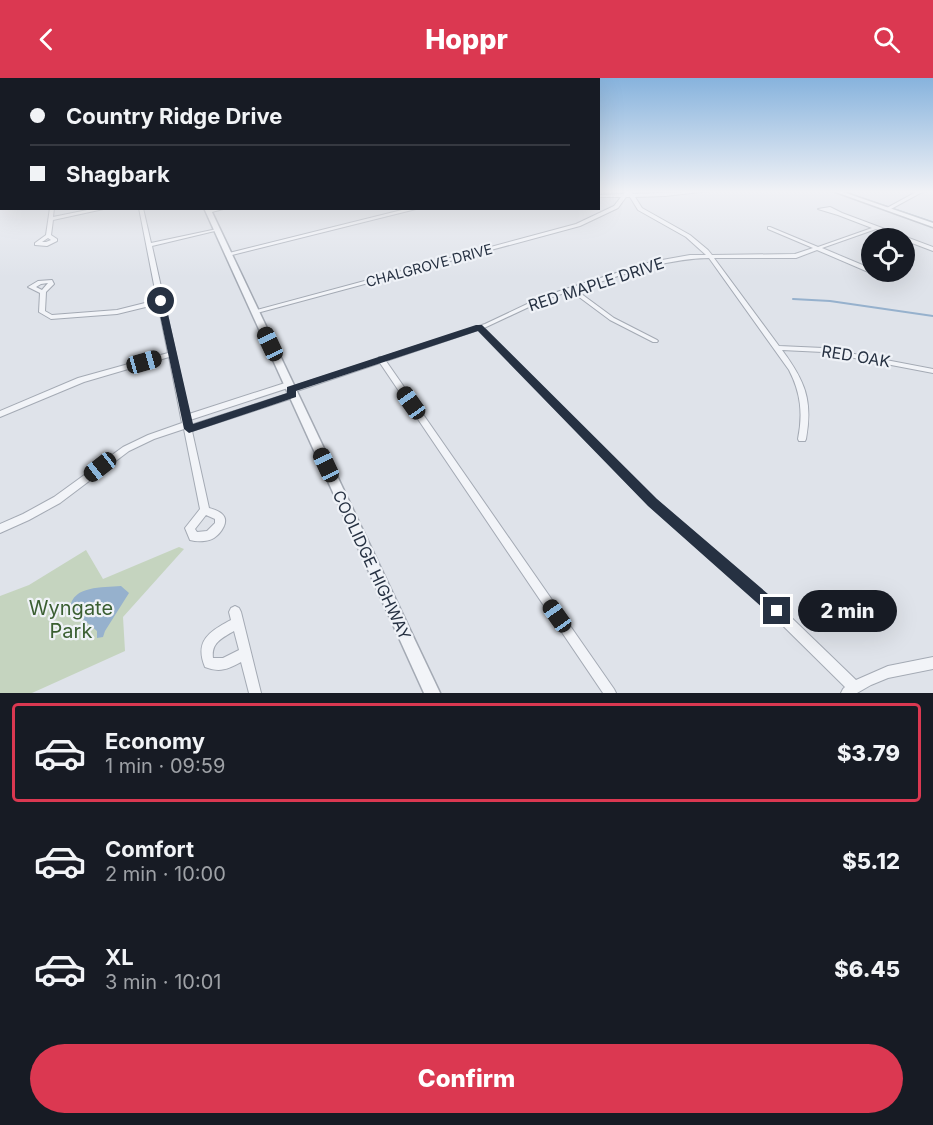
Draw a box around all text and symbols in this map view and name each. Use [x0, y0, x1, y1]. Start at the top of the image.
icon: back [30, 23, 63, 56]
text: Hoppr [425, 23, 508, 56]
icon: search [870, 23, 903, 56]
text: Country Ridge Drive [66, 103, 282, 129]
text: Shagbark [66, 161, 170, 187]
map controls [861, 228, 915, 282]
button: locate [861, 228, 915, 282]
street label: CHALGROVE DRIVE [364, 240, 494, 290]
street label: RED MAPLE DRIVE [526, 253, 666, 315]
route start [147, 287, 174, 314]
car [254, 324, 286, 364]
street label: RED OAK [820, 341, 892, 371]
car [124, 348, 164, 376]
car [393, 383, 429, 423]
car [310, 445, 342, 485]
car [80, 449, 120, 485]
street label: COOLIDGE HIGHWAY [329, 487, 415, 643]
callout: 2 min [798, 590, 897, 632]
park label: Wyngate Park [29, 596, 113, 643]
car [539, 596, 575, 636]
route end [763, 597, 790, 624]
text: 2 min [820, 599, 875, 623]
icon: car [33, 726, 87, 780]
text: Economy [105, 728, 205, 754]
text: $3.79 [837, 740, 900, 766]
text: 1 min · 09:59 [105, 754, 225, 778]
icon: car [33, 834, 87, 888]
text: Comfort [105, 836, 194, 862]
text: $5.12 [842, 848, 900, 874]
text: 2 min · 10:00 [105, 862, 226, 886]
icon: car [33, 942, 87, 996]
text: XL [105, 944, 134, 970]
text: $6.45 [834, 956, 900, 982]
text: 3 min · 10:01 [105, 970, 221, 994]
button: Confirm [30, 1044, 903, 1113]

